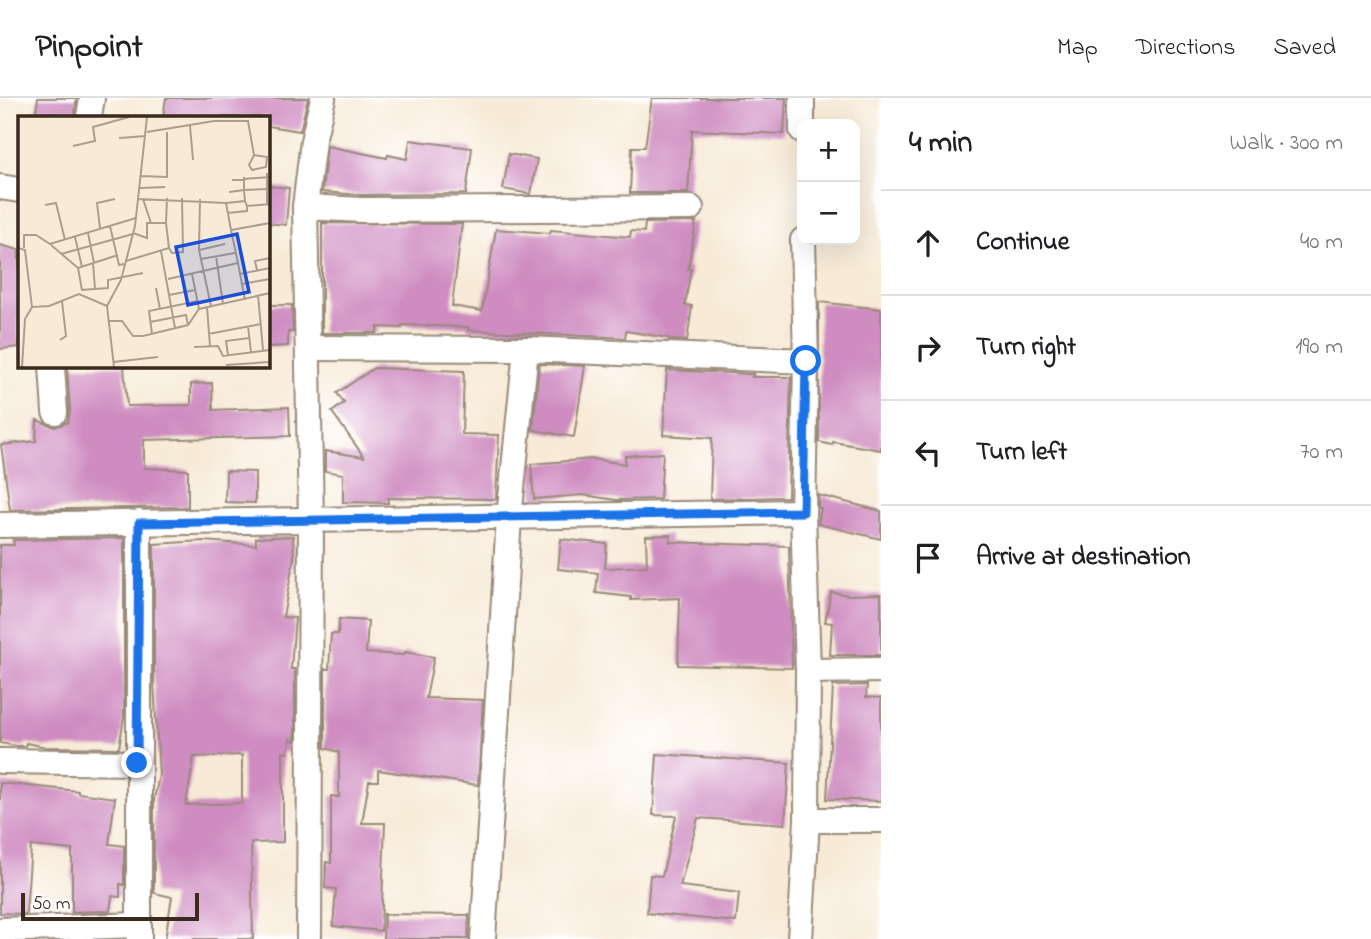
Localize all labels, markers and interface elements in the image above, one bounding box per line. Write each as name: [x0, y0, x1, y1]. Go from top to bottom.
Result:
text: Pinpoint: [35, 24, 143, 72]
text: Map: [1057, 31, 1098, 66]
text: Directions: [1136, 31, 1235, 66]
text: Saved: [1273, 31, 1336, 66]
inset map: [18, 116, 270, 368]
map controls: [797, 119, 860, 245]
button: +: [797, 119, 860, 182]
text: 4 min: [909, 122, 972, 166]
text: Walk · 300 m: [1229, 127, 1343, 160]
button: −: [797, 182, 860, 245]
icon: ahead: [909, 224, 947, 262]
text: Continue: [976, 224, 1069, 262]
text: 40 m: [1300, 226, 1343, 259]
icon: right: [909, 329, 947, 367]
text: Turn right: [976, 329, 1076, 367]
text: 190 m: [1295, 331, 1343, 364]
route start: [790, 345, 821, 376]
icon: left: [909, 434, 947, 472]
text: Turn left: [976, 434, 1067, 472]
text: 70 m: [1300, 436, 1343, 469]
icon: arrive: [909, 539, 947, 577]
text: Arrive at destination: [976, 539, 1191, 577]
route end: [121, 747, 152, 778]
scale bar: [21, 890, 200, 922]
text: 50 m: [32, 891, 71, 918]

